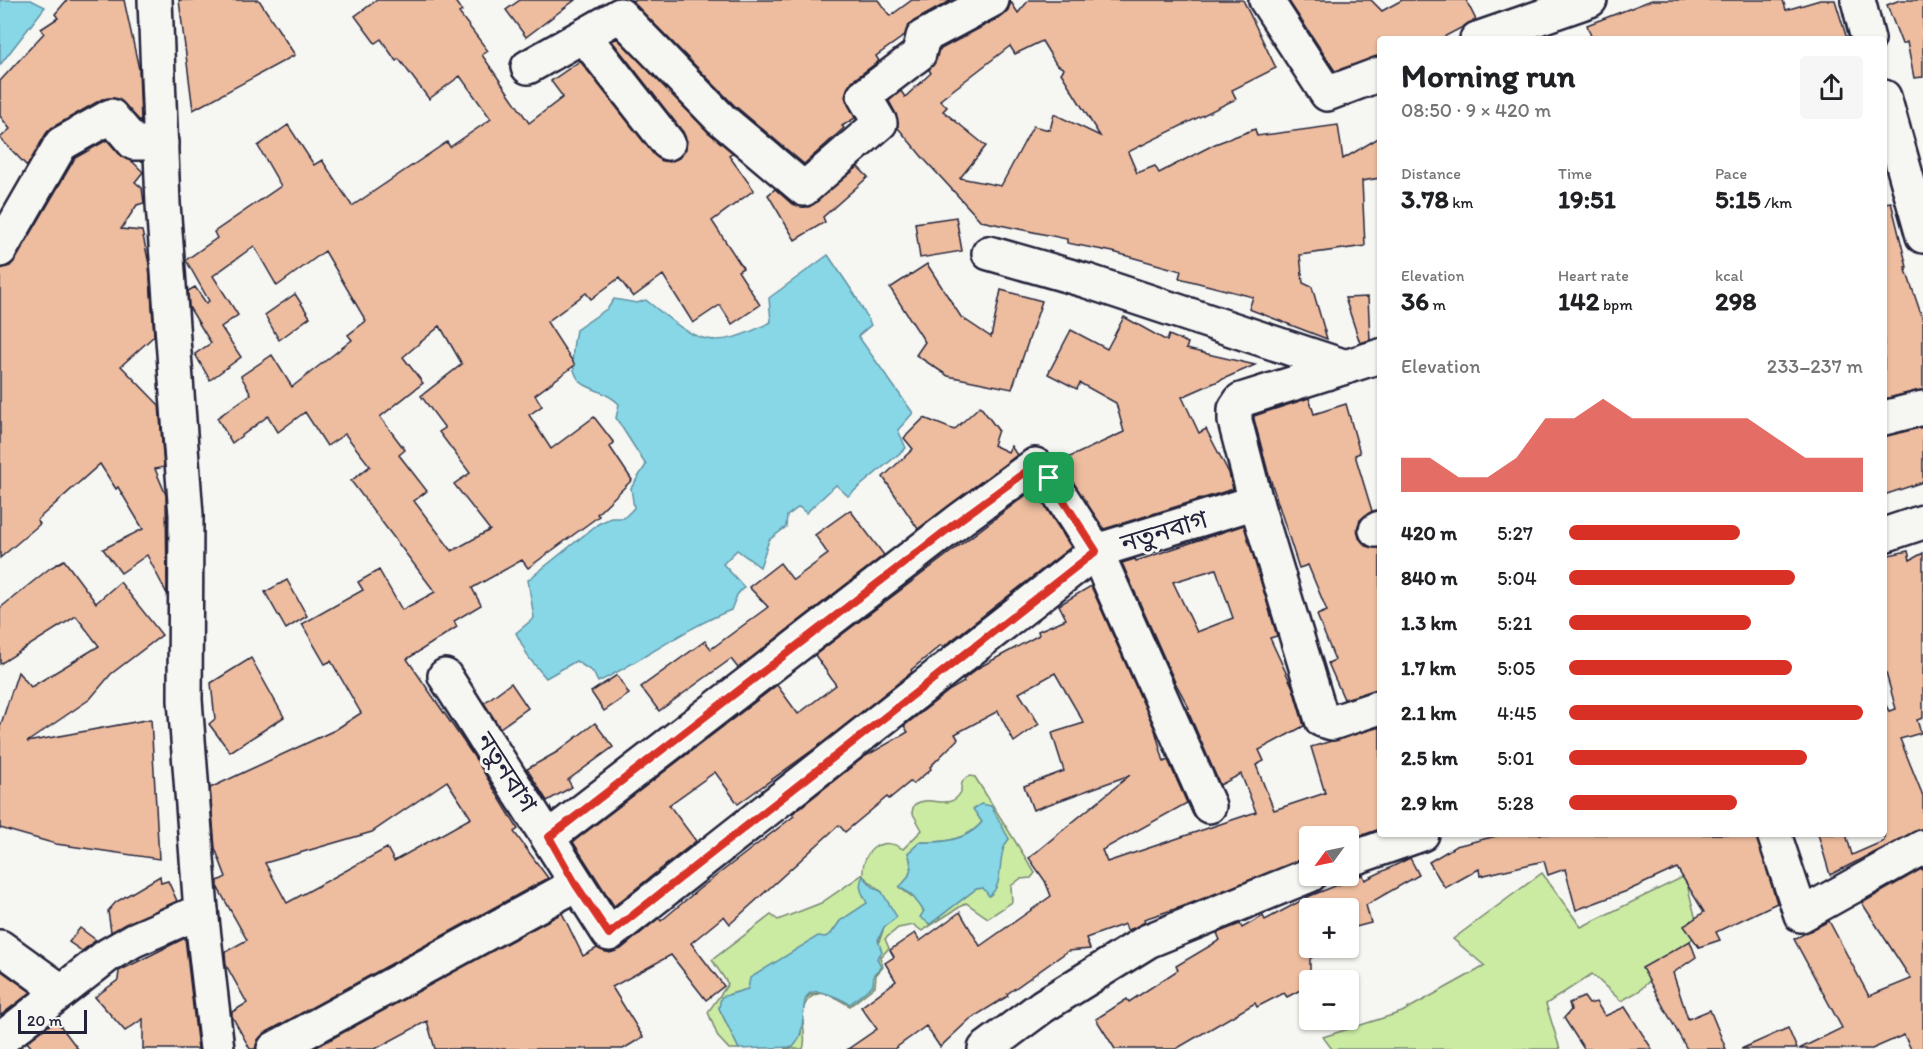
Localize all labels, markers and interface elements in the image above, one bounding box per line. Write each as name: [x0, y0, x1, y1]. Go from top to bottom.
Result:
text: Morning run: [1401, 56, 1576, 95]
button: share: [1800, 56, 1863, 119]
text: 08:50 · 9 × 420 m: [1401, 98, 1551, 122]
text: Distance: [1401, 164, 1461, 183]
text: Time: [1558, 164, 1592, 183]
text: Pace: [1715, 164, 1747, 183]
text: 3.78: [1401, 183, 1449, 215]
text: 19:51: [1558, 183, 1616, 215]
text: 5:15: [1715, 183, 1761, 215]
text: km: [1449, 193, 1473, 212]
text: /km: [1761, 193, 1792, 212]
text: Elevation: [1401, 266, 1465, 285]
text: Heart rate: [1558, 266, 1629, 285]
text: kcal: [1715, 266, 1743, 285]
text: 36: [1401, 285, 1429, 317]
text: 142: [1558, 285, 1599, 317]
text: 298: [1715, 285, 1757, 317]
text: m: [1429, 295, 1446, 314]
text: bpm: [1599, 295, 1633, 314]
text: Elevation: [1401, 354, 1480, 378]
text: 233–237 m: [1767, 354, 1863, 378]
pin: [1023, 452, 1074, 503]
icon: arrive: [1032, 461, 1065, 494]
street label: নতুনবাগ: [1116, 502, 1212, 560]
text: 420 m: [1401, 521, 1457, 545]
text: 5:27: [1497, 521, 1533, 545]
text: 840 m: [1401, 566, 1458, 590]
text: 5:04: [1497, 566, 1537, 590]
text: 1.3 km: [1401, 611, 1457, 635]
text: 5:21: [1497, 611, 1532, 635]
text: 1.7 km: [1401, 656, 1456, 680]
text: 5:05: [1497, 656, 1535, 680]
text: 2.1 km: [1401, 701, 1457, 725]
text: 4:45: [1497, 701, 1536, 725]
street label: নতুনবাগ: [469, 725, 545, 819]
text: 2.5 km: [1401, 746, 1458, 770]
text: 5:01: [1497, 746, 1534, 770]
text: 2.9 km: [1401, 791, 1458, 815]
text: 5:28: [1497, 791, 1534, 815]
north arrow: [1299, 826, 1359, 886]
map controls: [1299, 826, 1359, 1030]
button: +: [1299, 898, 1359, 958]
button: −: [1299, 970, 1359, 1030]
scale bar: [18, 1007, 87, 1034]
text: 20 m: [27, 1011, 62, 1030]

